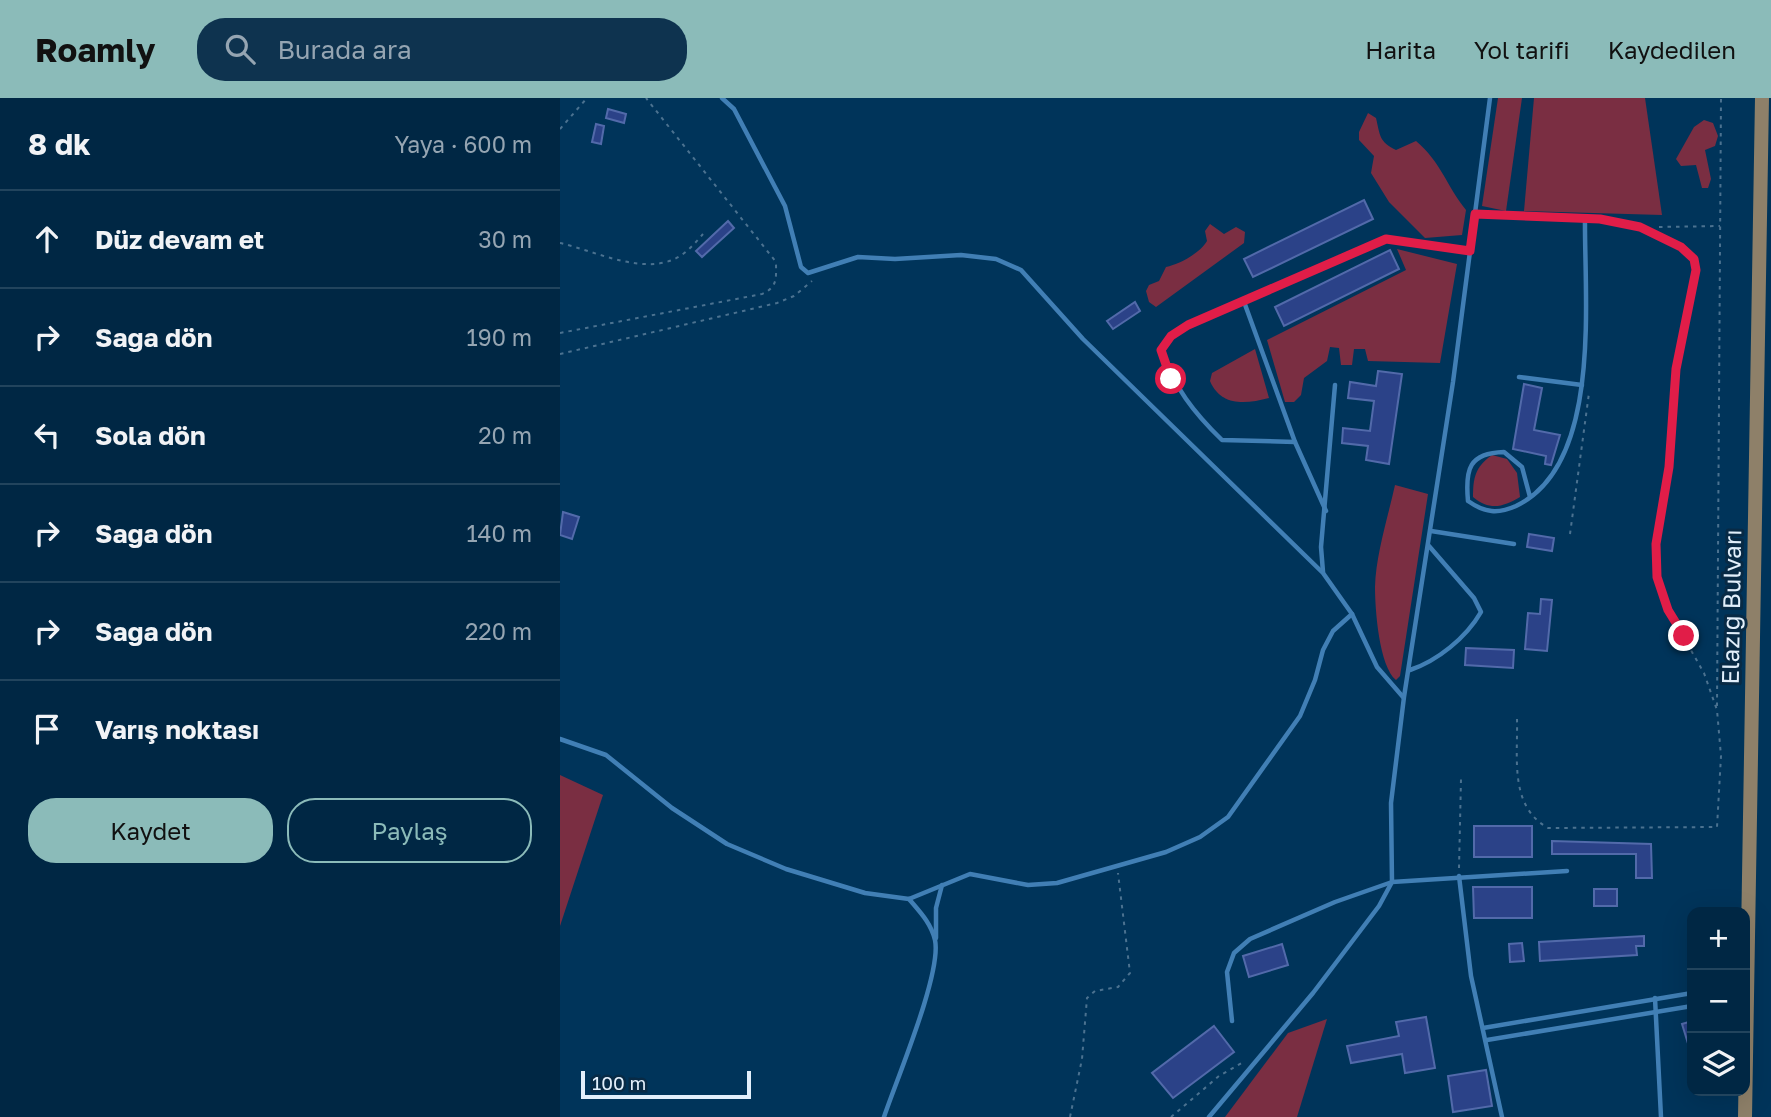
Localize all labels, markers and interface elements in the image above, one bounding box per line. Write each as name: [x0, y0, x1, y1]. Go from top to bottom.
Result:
search box: [197, 18, 687, 81]
text: Roamly: [35, 30, 155, 69]
icon: search: [221, 30, 259, 68]
text: Burada ara: [277, 34, 412, 65]
text: Harita: [1365, 35, 1436, 64]
text: Yol tarifi: [1474, 35, 1570, 64]
text: Kaydedilen: [1608, 35, 1736, 64]
text: 8 dk: [28, 126, 91, 162]
text: Yaya · 600 m: [394, 130, 532, 158]
icon: ahead: [28, 220, 66, 258]
text: Düz devam et: [95, 224, 264, 255]
text: 30 m: [478, 225, 532, 253]
icon: right: [28, 318, 66, 356]
text: Sağa dön: [95, 322, 212, 353]
text: 190 m: [467, 323, 532, 351]
route start: [1155, 363, 1186, 394]
icon: left: [28, 416, 66, 454]
text: Sola dön: [95, 420, 206, 451]
text: 20 m: [478, 421, 532, 449]
icon: right: [28, 514, 66, 552]
text: Sağa dön: [95, 518, 212, 549]
text: 140 m: [466, 519, 532, 547]
street label: Elazığ Bulvarı: [1715, 529, 1746, 685]
icon: right: [28, 612, 66, 650]
text: Sağa dön: [95, 616, 212, 647]
text: 220 m: [465, 617, 532, 645]
route end: [1668, 620, 1699, 651]
icon: arrive: [28, 710, 66, 748]
text: Varış noktası: [95, 714, 259, 745]
button: Kaydet: [28, 798, 273, 863]
button: Paylaş: [287, 798, 532, 863]
map controls: [1687, 907, 1750, 1096]
button: +: [1687, 907, 1750, 970]
button: −: [1687, 970, 1750, 1033]
button: layers: [1687, 1033, 1750, 1096]
scale bar: [581, 1068, 751, 1100]
text: 100 m: [592, 1071, 646, 1094]

